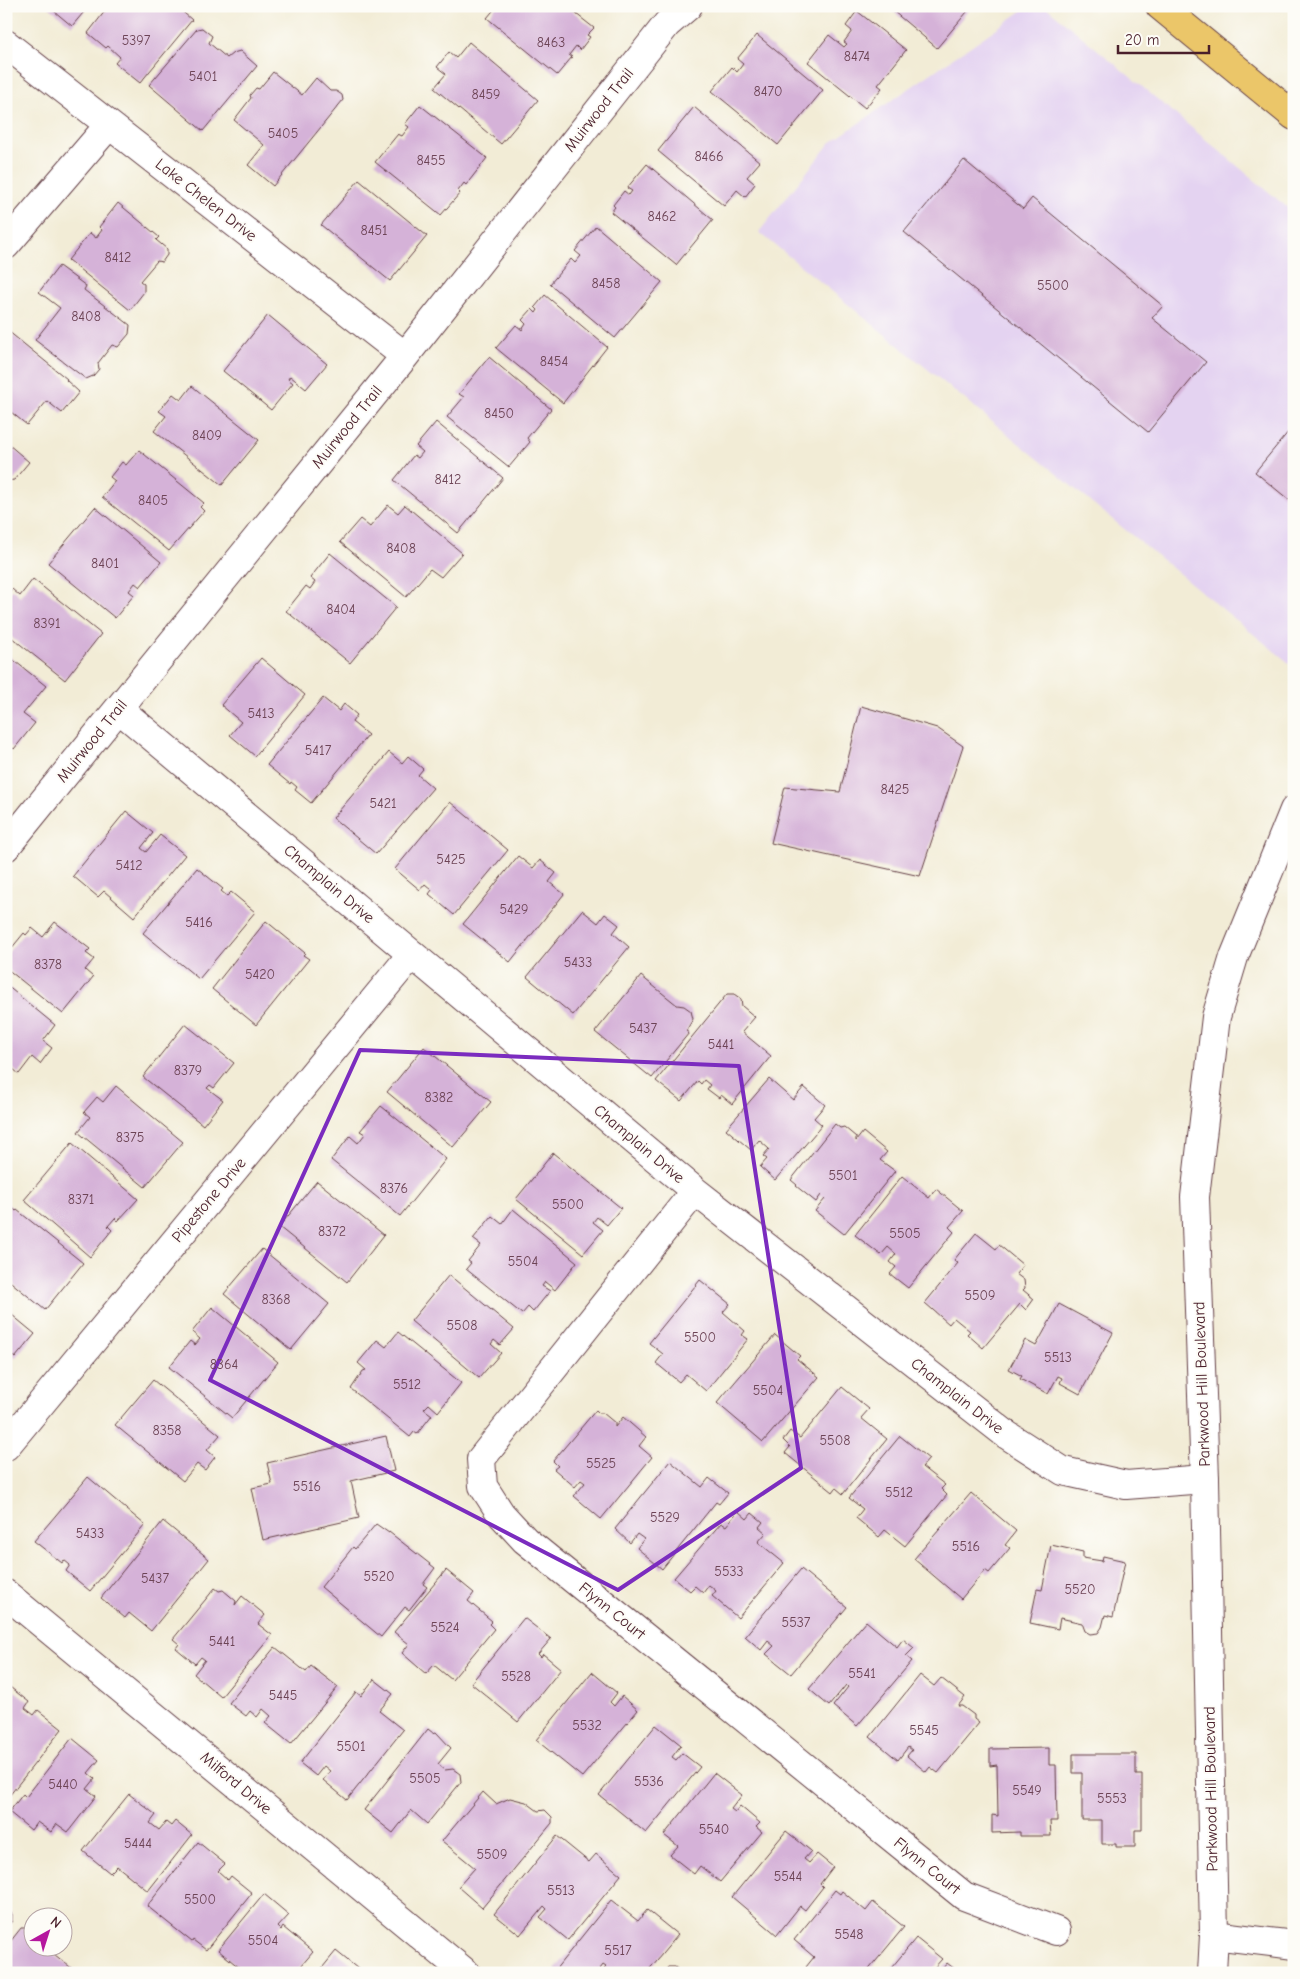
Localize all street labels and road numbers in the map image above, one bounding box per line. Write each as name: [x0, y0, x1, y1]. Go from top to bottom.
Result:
street label: Muirwood Trail: [561, 65, 637, 155]
street label: Lake Chelen Drive: [152, 155, 260, 245]
street label: Muirwood Trail: [308, 382, 386, 472]
street label: Muirwood Trail: [53, 696, 131, 786]
street label: Champlain Drive: [280, 841, 378, 927]
street label: Champlain Drive: [590, 1101, 688, 1187]
street label: Pipestone Drive: [168, 1154, 250, 1246]
street label: Parkwood Hill Boulevard: [1190, 1301, 1214, 1467]
street label: Champlain Drive: [907, 1354, 1007, 1438]
street label: Flynn Court: [575, 1579, 649, 1644]
street label: Parkwood Hill Boulevard: [1201, 1706, 1221, 1872]
street label: Milford Drive: [197, 1748, 275, 1818]
street label: Flynn Court: [890, 1834, 964, 1899]

